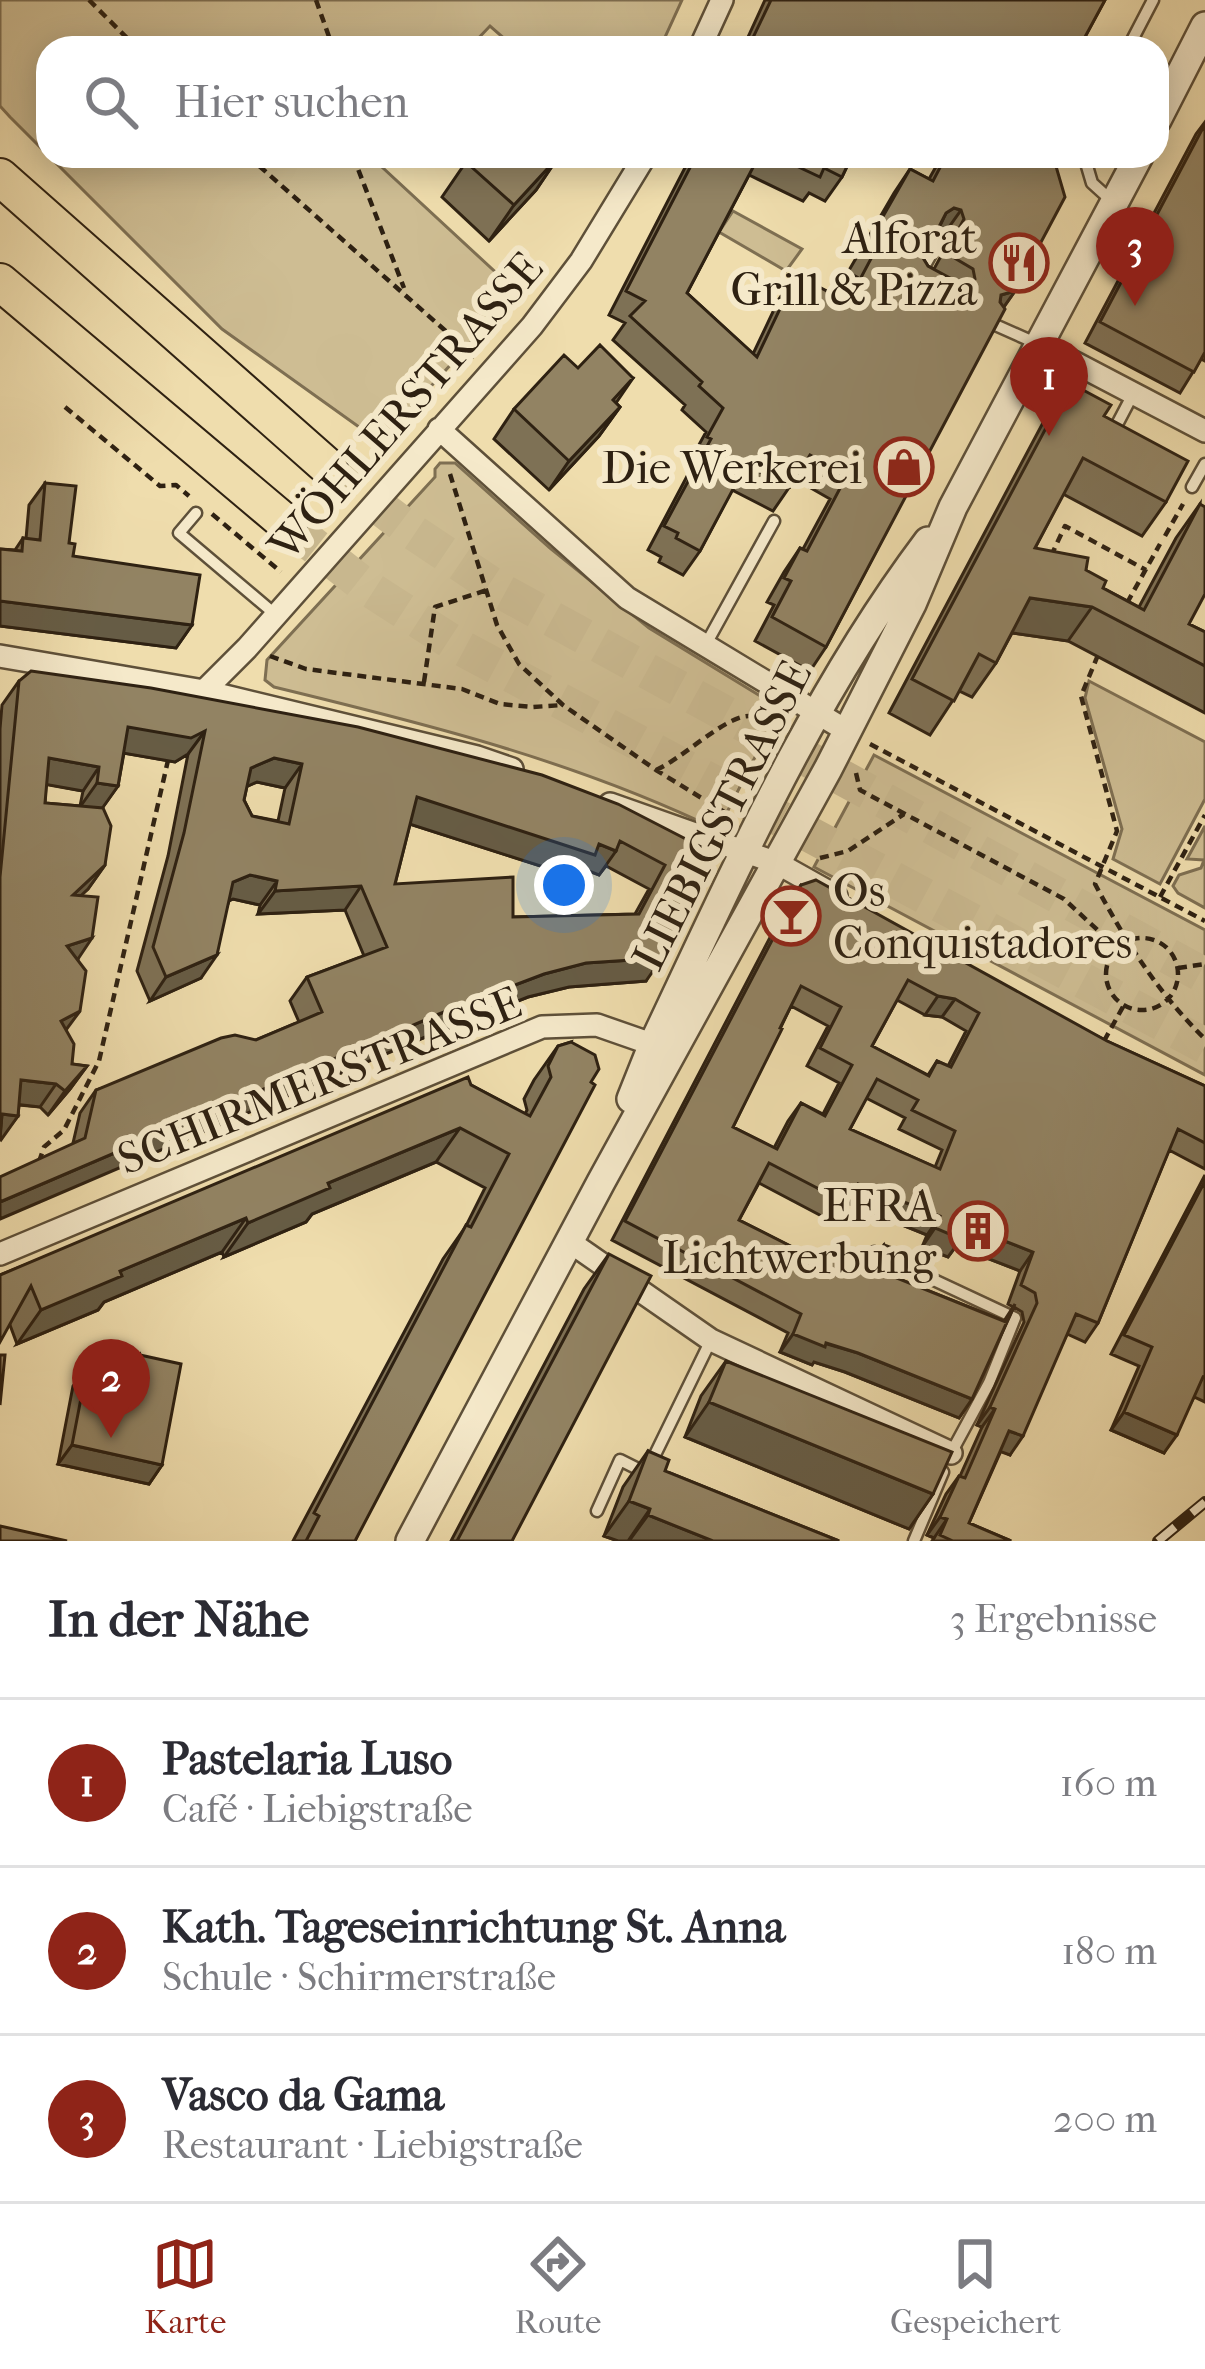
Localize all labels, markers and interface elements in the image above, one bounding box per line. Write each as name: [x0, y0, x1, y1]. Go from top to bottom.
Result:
search box: [36, 36, 1169, 168]
icon: search: [78, 69, 144, 135]
text: Hier suchen: [174, 76, 409, 129]
pin: 3: [1096, 207, 1174, 306]
place label: Alforat Grill & Pizza: [730, 212, 978, 317]
restaurant icon: Alforat Grill & Pizza: [988, 232, 1050, 294]
street label: WÖHLERSTRASSE: [257, 242, 554, 572]
pin: 1: [1010, 337, 1088, 436]
shop icon: Die Werkerei: [873, 436, 935, 498]
place label: Die Werkerei: [601, 442, 862, 495]
street label: LIEBIGSTRASSE: [622, 652, 823, 979]
your location: [534, 855, 594, 915]
place label: Os Conquistadores: [833, 865, 1132, 970]
bar icon: Os Conquistadores: [760, 885, 822, 947]
street label: SCHIRMERSTRASSE: [110, 976, 529, 1186]
place label: EFRA Lichtwerbung: [662, 1180, 937, 1285]
building icon: EFRA Lichtwerbung: [947, 1200, 1009, 1262]
pin: 2: [72, 1339, 150, 1438]
text: In der Nähe: [48, 1589, 309, 1649]
text: 3 Ergebnisse: [950, 1596, 1157, 1642]
text: Pastelaria Luso: [162, 1733, 452, 1786]
text: 1: [80, 1760, 94, 1806]
text: 160 m: [1060, 1760, 1157, 1806]
text: Café · Liebigstraße: [162, 1786, 472, 1832]
text: Kath. Tageseinrichtung St. Anna: [162, 1901, 785, 1954]
text: 2: [77, 1928, 97, 1974]
text: 180 m: [1061, 1928, 1157, 1974]
text: Schule · Schirmerstraße: [162, 1954, 556, 2000]
text: Vasco da Gama: [162, 2069, 444, 2122]
text: 3: [79, 2096, 95, 2142]
text: 200 m: [1053, 2096, 1157, 2142]
text: Restaurant · Liebigstraße: [162, 2122, 583, 2168]
tab: Karte: [144, 2231, 226, 2342]
tab: Route: [515, 2231, 601, 2342]
tab: Gespeichert: [890, 2231, 1061, 2342]

